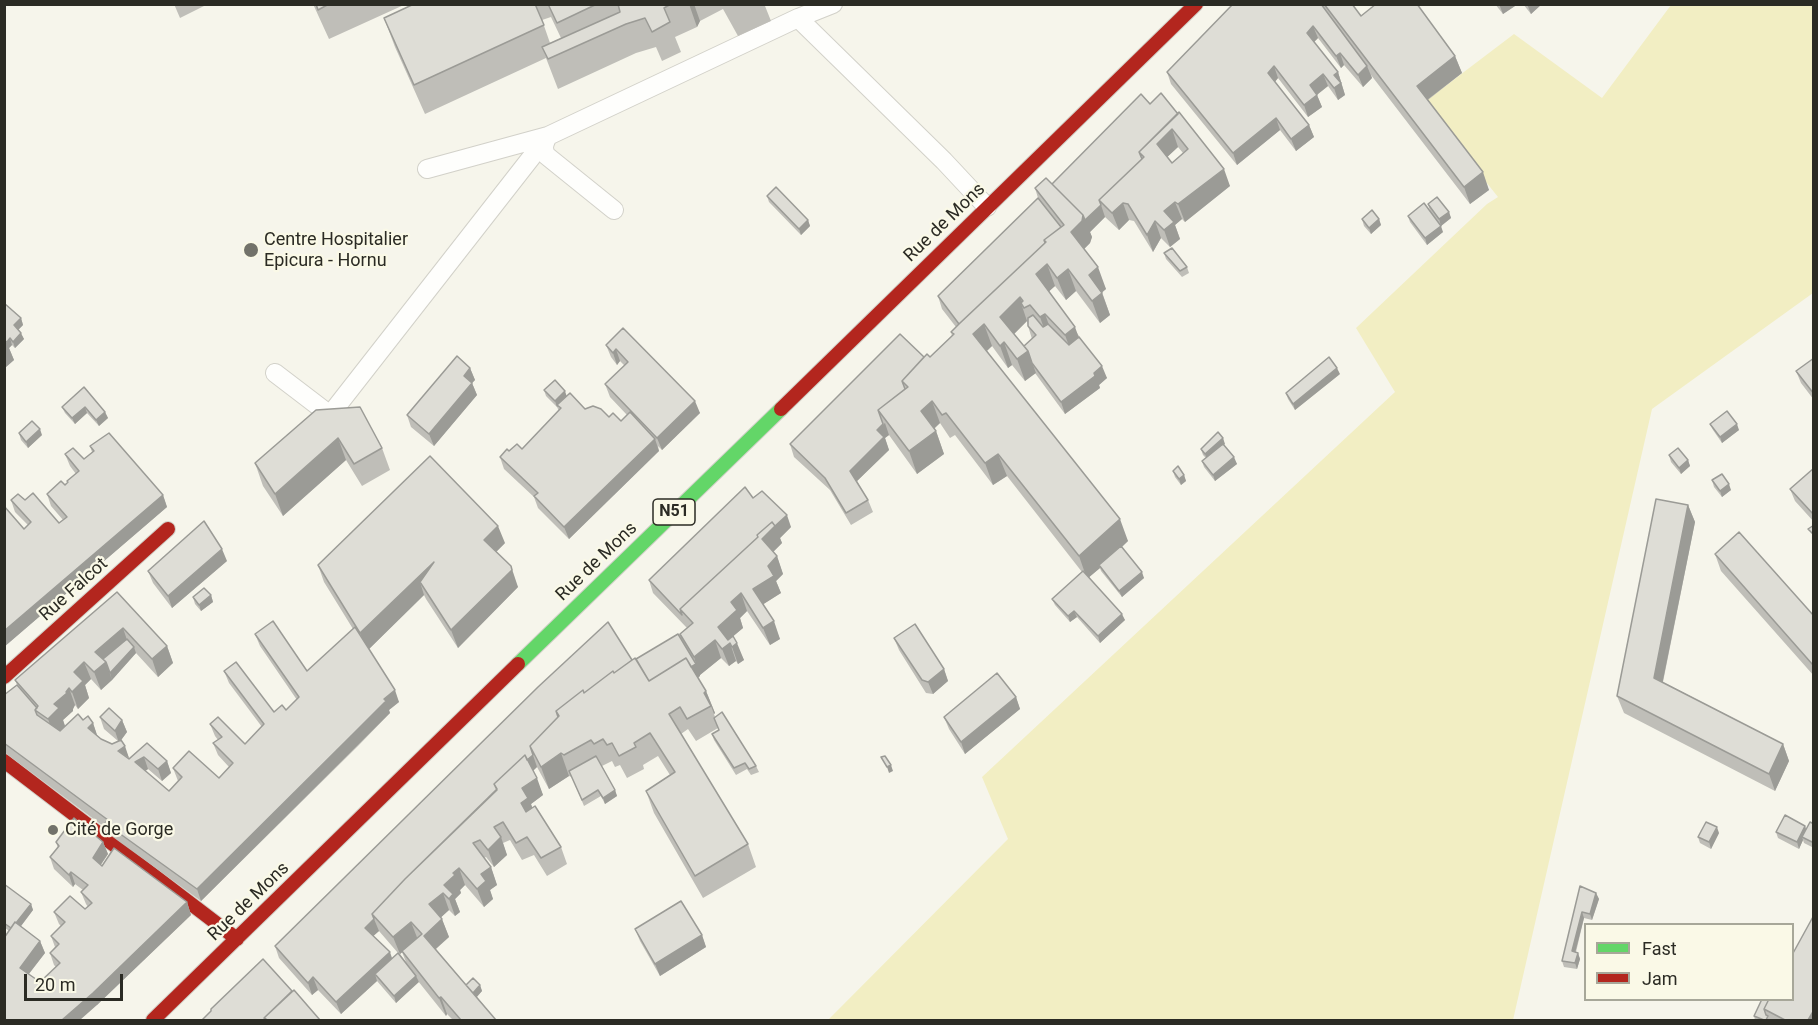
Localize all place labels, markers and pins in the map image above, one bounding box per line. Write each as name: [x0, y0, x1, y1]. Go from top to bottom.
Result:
place label: Centre Hospitalier Epicura - Hornu: [264, 229, 408, 272]
marker: Centre Hospitalier Epicura - Hornu: [242, 241, 260, 259]
place label: Cité de Gorge: [65, 819, 173, 841]
marker: Cité de Gorge: [46, 823, 60, 837]

